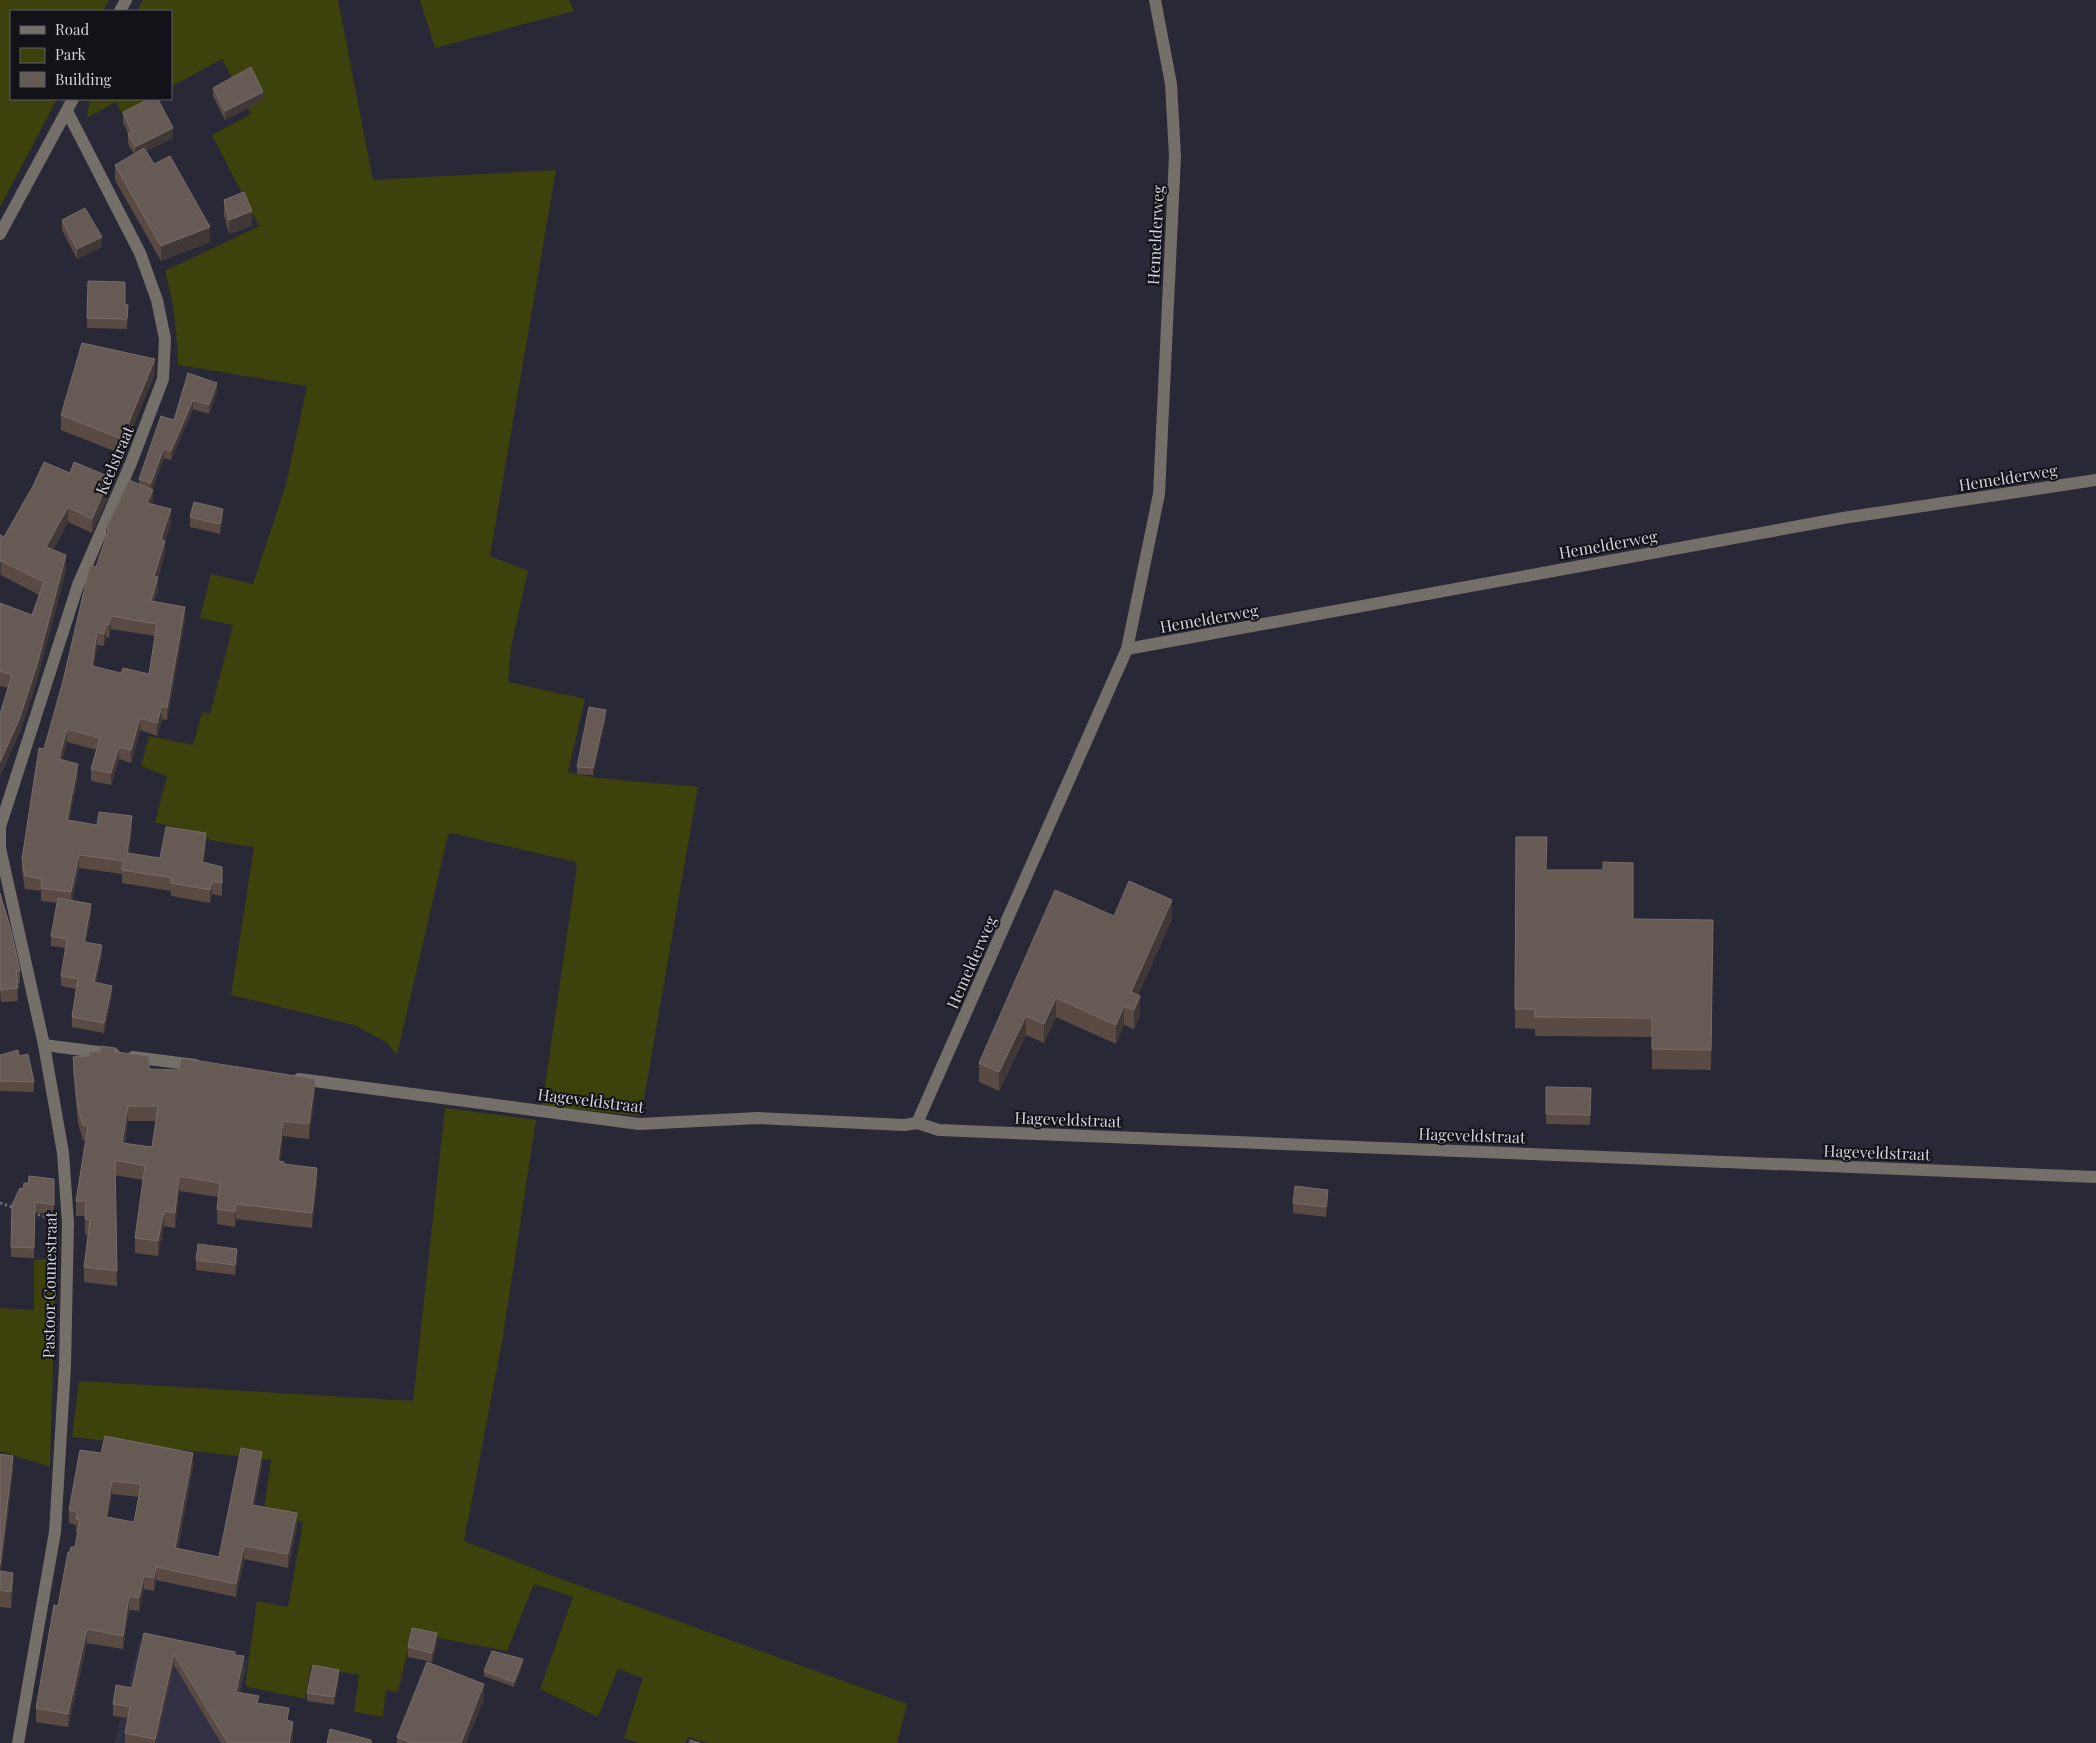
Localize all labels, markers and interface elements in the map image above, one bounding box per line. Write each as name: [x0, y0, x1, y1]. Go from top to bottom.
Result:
legend: [10, 10, 172, 100]
text: Road: [55, 19, 89, 39]
text: Park: [55, 44, 87, 64]
text: Building: [55, 69, 112, 89]
street label: Hemelderweg: [1142, 184, 1168, 285]
street label: Keelstraat: [90, 422, 138, 498]
street label: Hemelderweg: [1957, 459, 2060, 495]
street label: Hemelderweg: [1557, 525, 1660, 563]
street label: Hemelderweg: [1158, 599, 1261, 637]
street label: Hemelderweg: [941, 912, 1001, 1012]
street label: Hageveldstraat: [536, 1083, 646, 1117]
street label: Hageveldstraat: [1014, 1107, 1122, 1131]
street label: Hageveldstraat: [1418, 1123, 1526, 1147]
street label: Hageveldstraat: [1823, 1140, 1931, 1164]
street label: Pastoor Counestraat: [37, 1211, 61, 1358]

